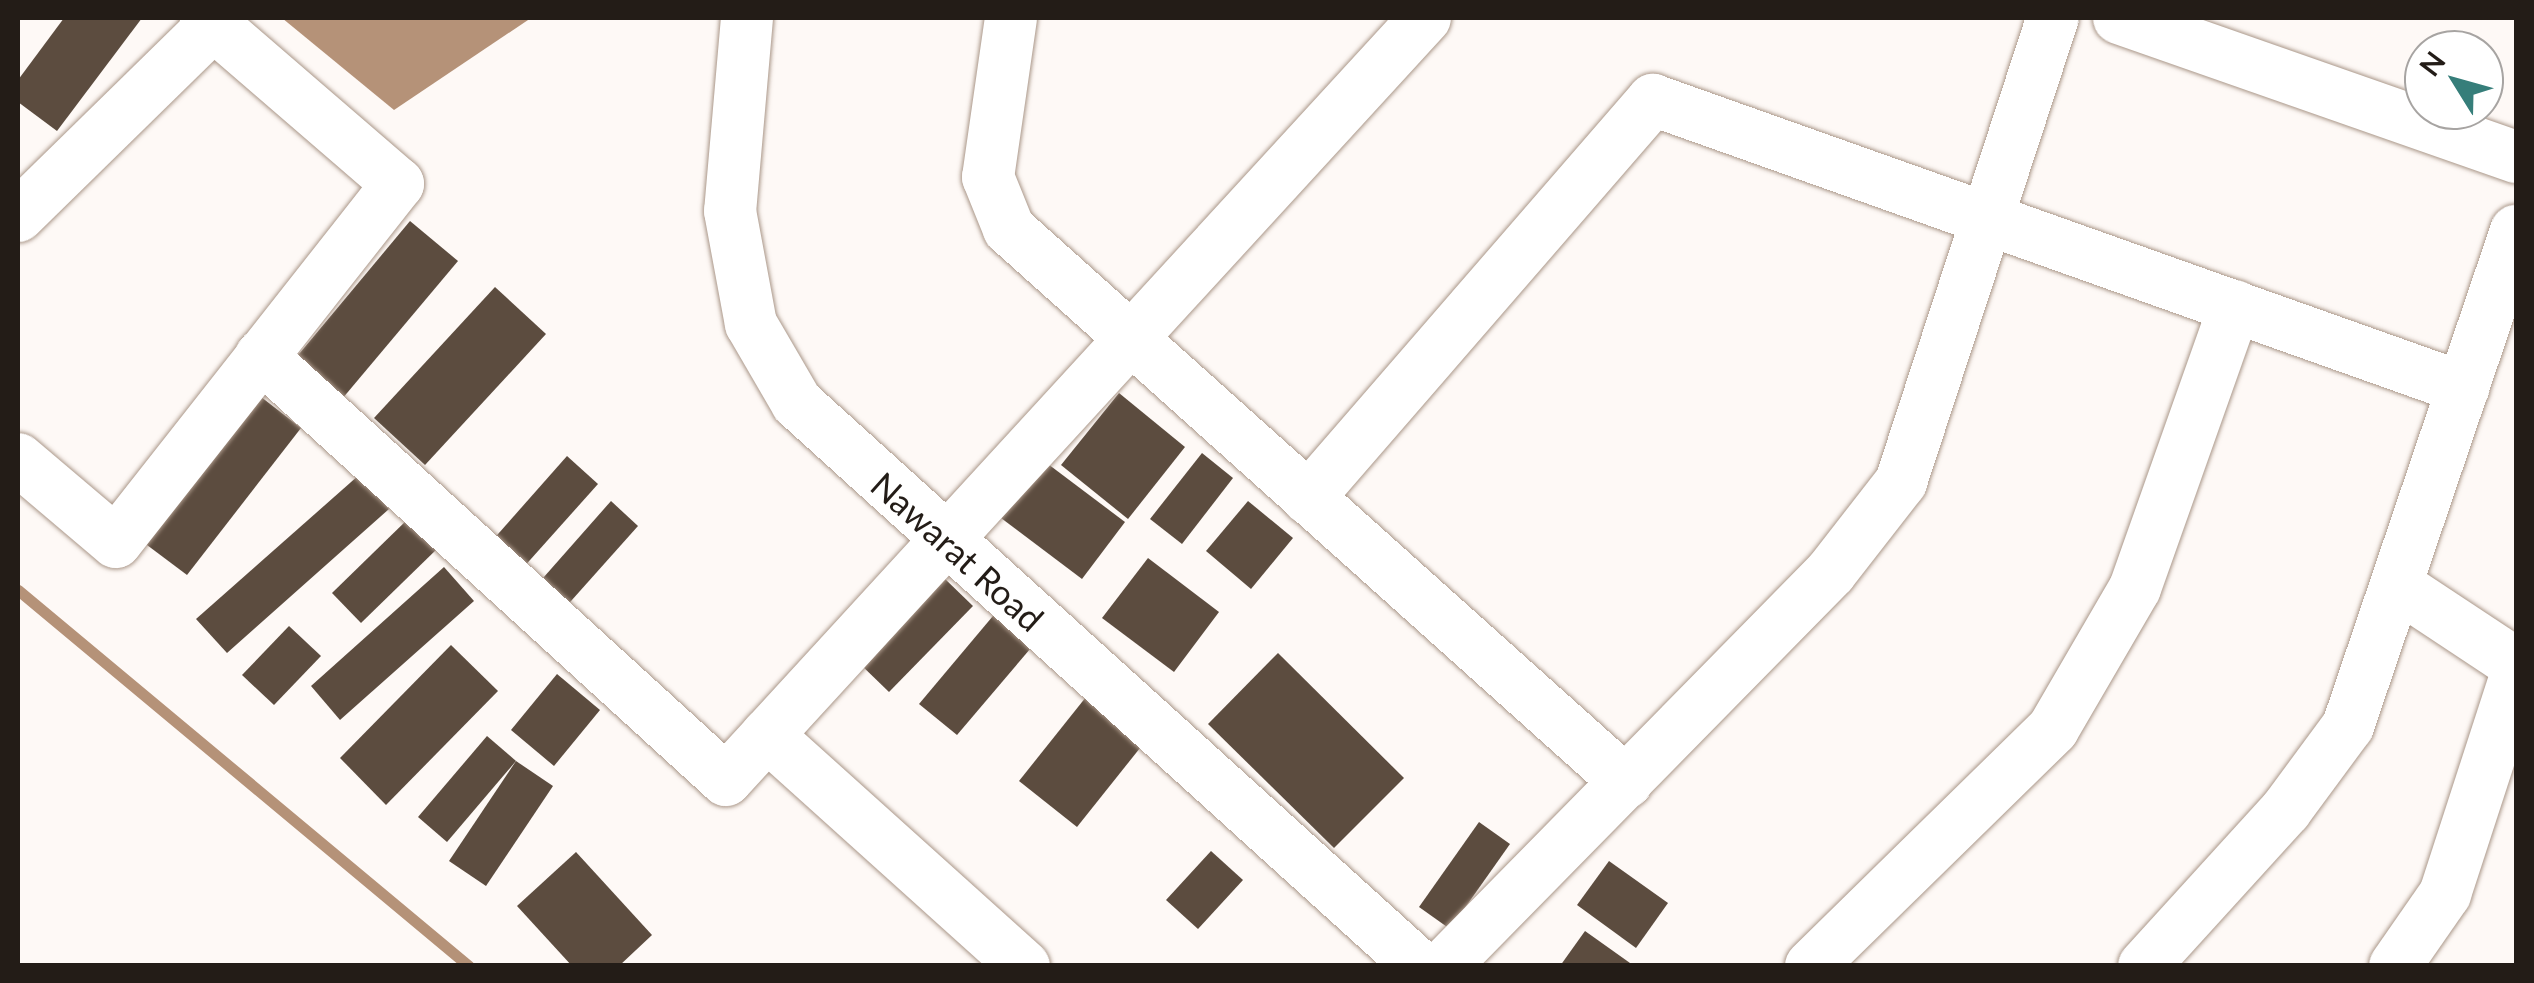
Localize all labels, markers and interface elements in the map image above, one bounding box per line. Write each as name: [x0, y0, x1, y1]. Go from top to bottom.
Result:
north arrow: [2404, 30, 2504, 130]
text: N: [2412, 44, 2452, 82]
street label: Nawarat Road: [863, 463, 1053, 639]

